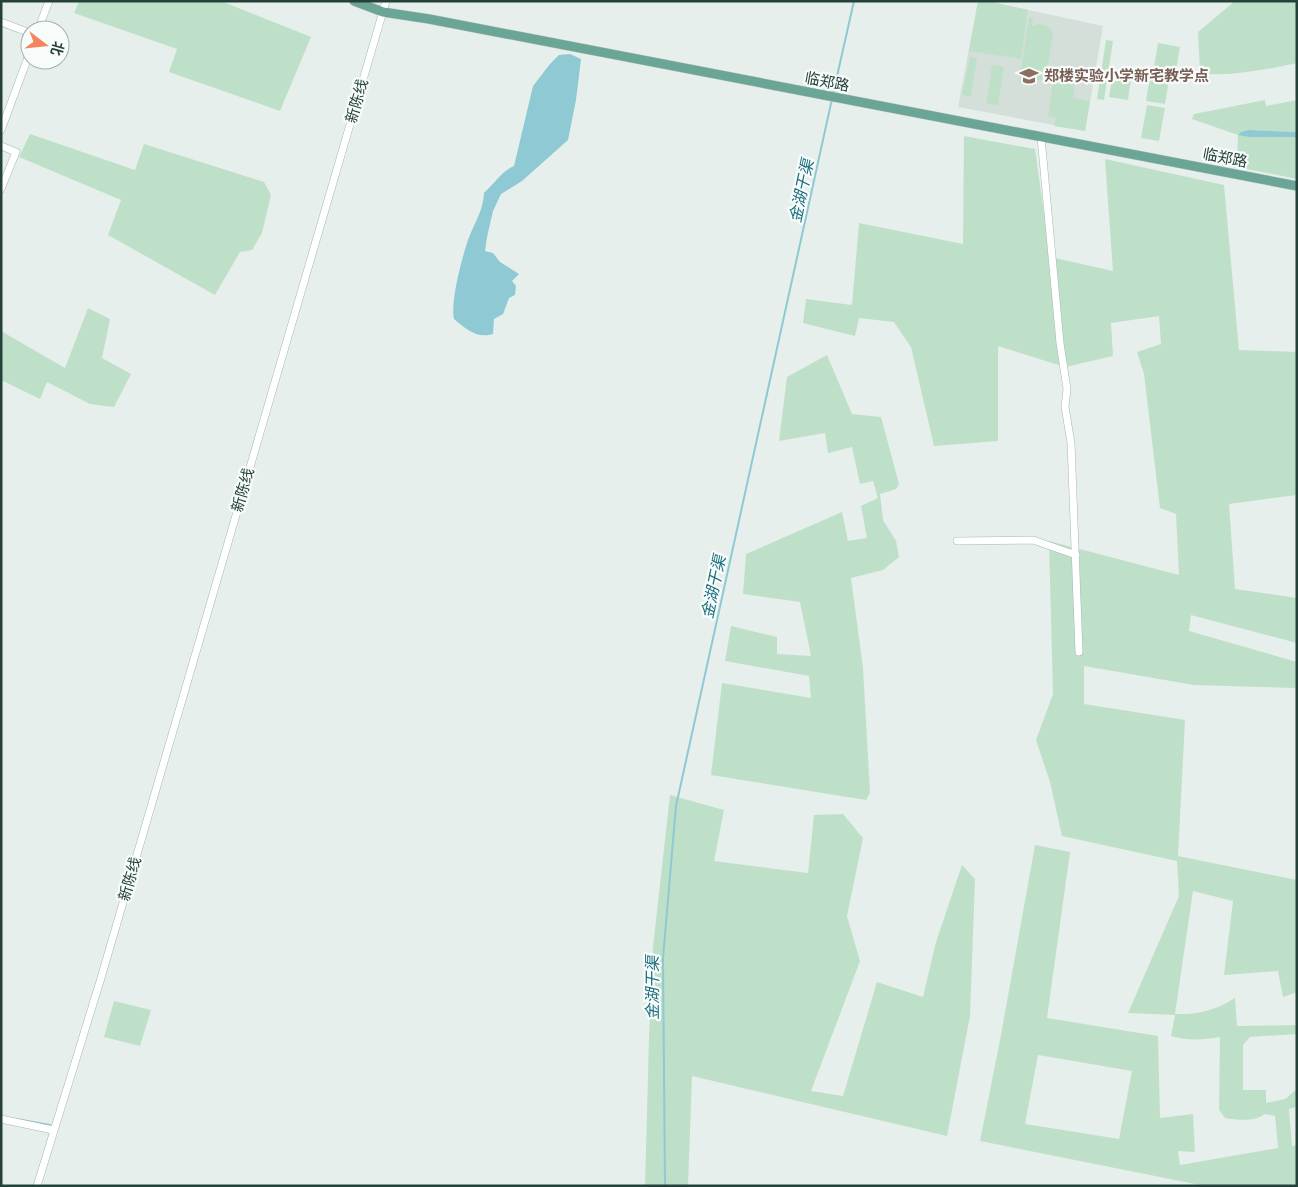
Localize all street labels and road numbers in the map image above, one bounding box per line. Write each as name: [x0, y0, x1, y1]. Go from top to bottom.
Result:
street label: 临郑路: [803, 69, 851, 94]
street label: 新陈线: [342, 77, 371, 125]
street label: 临郑路: [1201, 145, 1249, 170]
street label: 新陈线: [228, 466, 257, 514]
street label: 新陈线: [115, 855, 144, 903]

